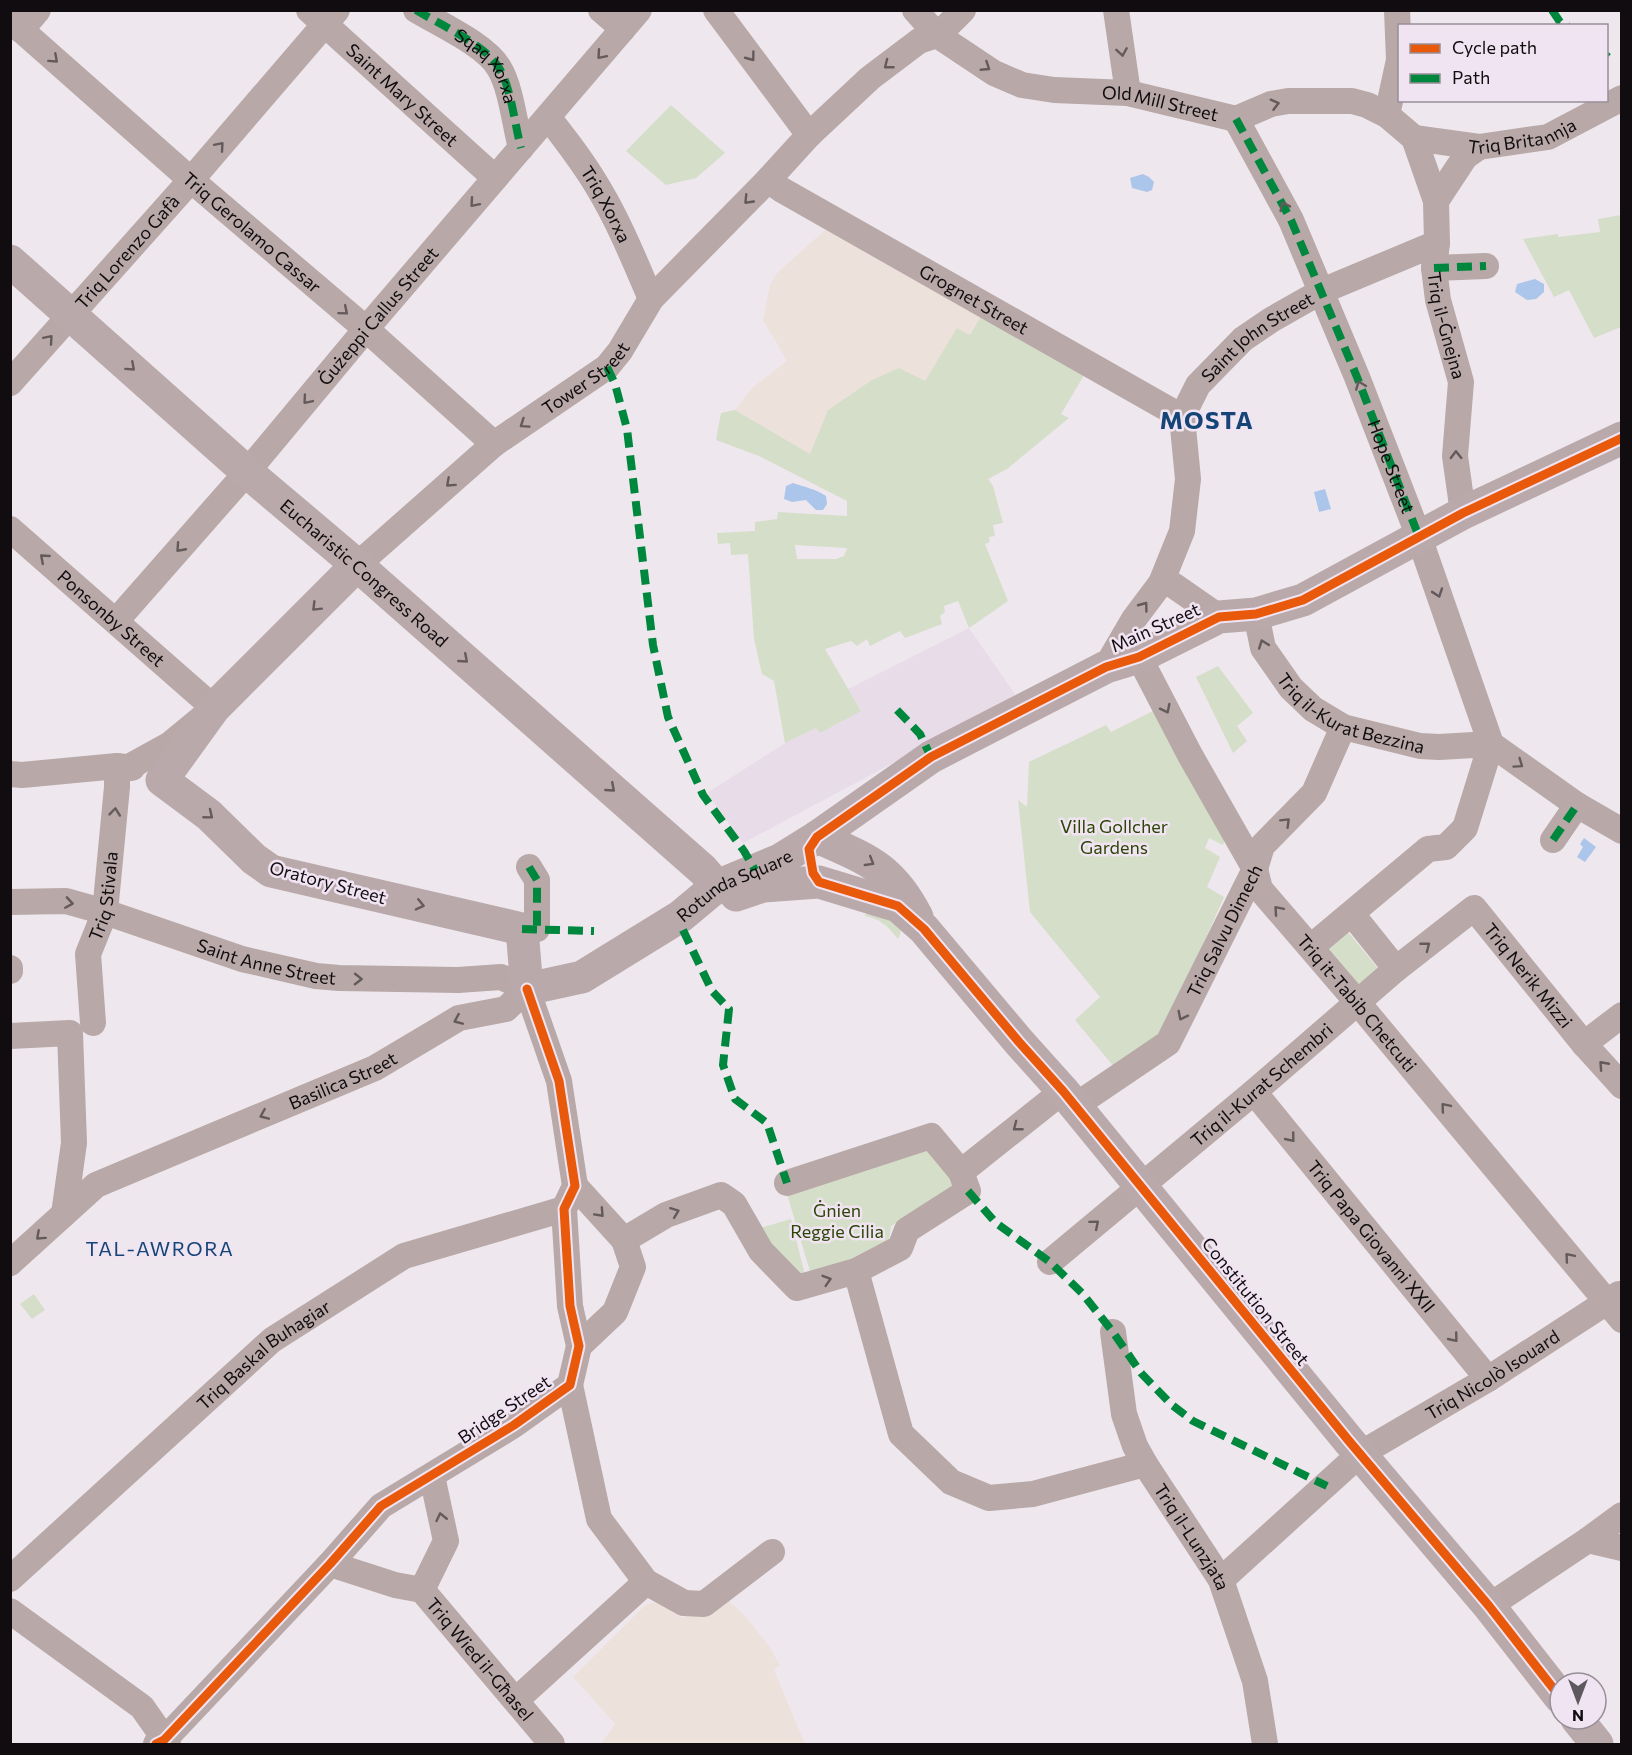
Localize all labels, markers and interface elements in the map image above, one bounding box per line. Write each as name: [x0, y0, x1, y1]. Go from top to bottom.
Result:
street label: Sqaq Xorxa: [451, 23, 522, 106]
legend: [1398, 24, 1608, 102]
text: Cycle path: [1452, 36, 1537, 58]
street label: Saint Mary Street: [342, 38, 463, 151]
one-way arrow: [1116, 47, 1128, 56]
one-way arrow: [597, 48, 608, 59]
one-way arrow: [744, 51, 755, 62]
one-way arrow: [47, 52, 58, 63]
one-way arrow: [883, 57, 894, 68]
one-way arrow: [979, 60, 990, 71]
text: Path: [1452, 66, 1490, 88]
street label: Old Mill Street: [1102, 81, 1221, 125]
one-way arrow: [1269, 99, 1280, 111]
street label: Triq Britannja: [1467, 113, 1580, 158]
one-way arrow: [213, 142, 224, 153]
street label: Triq Xorxa: [576, 161, 636, 246]
street label: Triq Gerolamo Cassar: [178, 167, 326, 297]
street label: Triq Lorenzo Gafà: [70, 190, 184, 313]
one-way arrow: [744, 194, 755, 204]
one-way arrow: [470, 196, 481, 207]
one-way arrow: [1279, 201, 1291, 212]
street label: Ġużeppi Callus Street: [313, 242, 443, 390]
street label: Grognet Street: [915, 259, 1033, 339]
street label: Triq il-Ġnejna: [1424, 270, 1471, 381]
street label: Saint John Street: [1196, 287, 1317, 387]
one-way arrow: [337, 304, 348, 315]
one-way arrow: [42, 335, 53, 346]
street label: Tower Street: [538, 338, 634, 419]
one-way arrow: [124, 360, 135, 371]
one-way arrow: [1355, 380, 1368, 391]
one-way arrow: [303, 393, 314, 404]
district label: MOSTA: [1160, 405, 1254, 434]
street label: Hope Street: [1363, 416, 1420, 516]
one-way arrow: [520, 417, 531, 428]
one-way arrow: [1450, 451, 1462, 460]
one-way arrow: [446, 476, 457, 487]
street label: Eucharistic Congress Road: [276, 494, 453, 651]
one-way arrow: [176, 541, 187, 552]
one-way arrow: [40, 554, 51, 565]
street label: Ponsonby Street: [53, 565, 170, 671]
one-way arrow: [1431, 587, 1444, 598]
street label: Main Street: [1107, 597, 1203, 657]
one-way arrow: [312, 599, 323, 610]
one-way arrow: [1136, 602, 1147, 613]
one-way arrow: [1258, 639, 1271, 650]
one-way arrow: [457, 652, 468, 663]
street label: Triq il-Kurat Bezzina: [1273, 668, 1427, 758]
one-way arrow: [1159, 702, 1170, 713]
one-way arrow: [1513, 757, 1524, 768]
one-way arrow: [604, 781, 615, 792]
one-way arrow: [108, 807, 121, 816]
one-way arrow: [202, 808, 213, 819]
park label: Villa Gollcher Gardens: [1060, 815, 1168, 858]
one-way arrow: [1278, 818, 1289, 829]
street label: Rotunda Square: [672, 844, 796, 926]
street label: Triq Stivala: [84, 850, 122, 944]
one-way arrow: [864, 855, 874, 866]
street label: Oratory Street: [267, 856, 389, 908]
street label: Triq Salvu Dimech: [1182, 861, 1267, 1001]
one-way arrow: [63, 896, 73, 909]
one-way arrow: [415, 898, 425, 911]
one-way arrow: [1275, 906, 1286, 917]
street label: Triq Nerik Mizzi: [1479, 918, 1577, 1032]
street label: Triq it-Tabib Chetcuti: [1293, 930, 1422, 1076]
street label: Saint Anne Street: [194, 933, 337, 989]
one-way arrow: [1420, 942, 1431, 953]
one-way arrow: [353, 972, 362, 985]
one-way arrow: [1178, 1009, 1189, 1020]
one-way arrow: [453, 1013, 464, 1025]
street label: Triq il-Kurat Schembri: [1186, 1018, 1337, 1151]
street label: Basilica Street: [285, 1047, 401, 1114]
one-way arrow: [1599, 1061, 1610, 1072]
one-way arrow: [1441, 1103, 1452, 1114]
one-way arrow: [259, 1108, 270, 1120]
one-way arrow: [1013, 1119, 1024, 1130]
one-way arrow: [1284, 1131, 1295, 1142]
street label: Triq Papa Giovanni XXII: [1303, 1156, 1440, 1317]
park label: Ġnien Reggie Cilia: [790, 1199, 884, 1242]
one-way arrow: [593, 1206, 604, 1217]
one-way arrow: [670, 1206, 680, 1219]
one-way arrow: [1088, 1220, 1099, 1231]
one-way arrow: [36, 1229, 47, 1240]
street label: Constitution Street: [1198, 1233, 1314, 1369]
district label: TAL-AWRORA: [86, 1236, 234, 1260]
one-way arrow: [1565, 1253, 1576, 1264]
one-way arrow: [821, 1275, 832, 1287]
street label: Triq Baskal Buhagiar: [192, 1295, 334, 1414]
street label: Triq Nicolò Isouard: [1421, 1325, 1563, 1424]
one-way arrow: [1446, 1331, 1457, 1342]
street label: Bridge Street: [453, 1370, 555, 1448]
street label: Triq il-Lunzjata: [1150, 1479, 1235, 1593]
one-way arrow: [435, 1513, 448, 1523]
street label: Triq Wied il-Għasel: [422, 1593, 538, 1725]
north arrow: [1548, 1671, 1608, 1731]
text: N: [1572, 1707, 1584, 1726]

